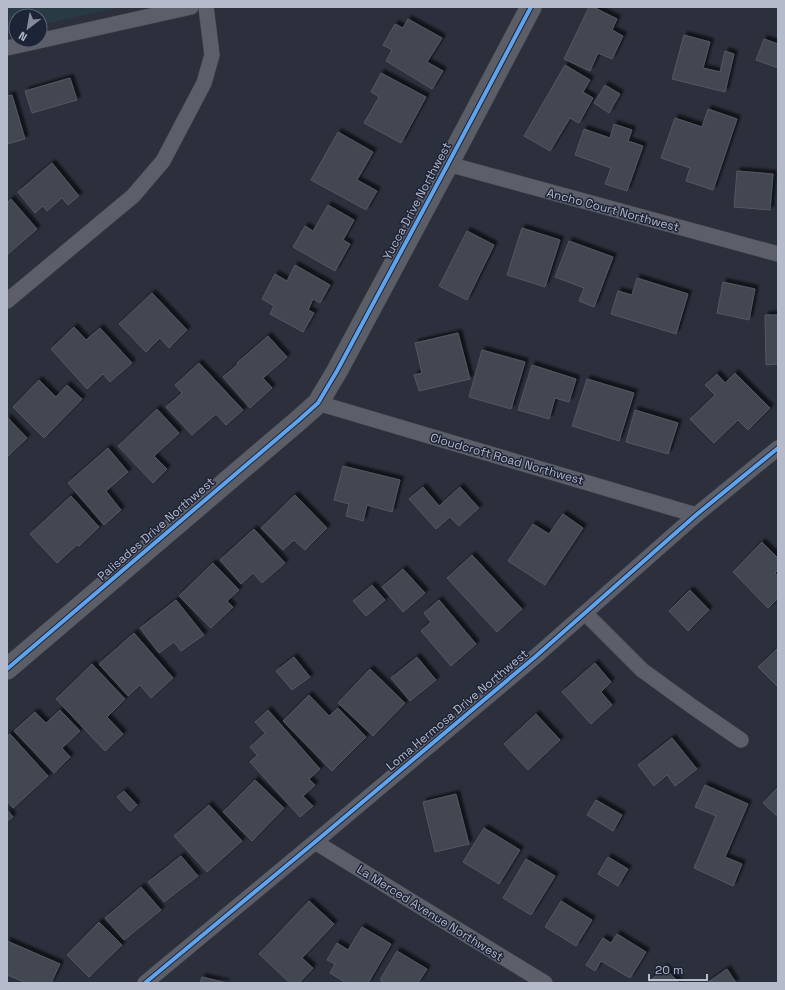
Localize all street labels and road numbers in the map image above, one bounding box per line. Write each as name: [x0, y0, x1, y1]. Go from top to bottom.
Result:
street label: Yucca Drive Northwest: [379, 139, 455, 263]
street label: Ancho Court Northwest: [545, 185, 681, 235]
street label: Cloudcroft Road Northwest: [428, 429, 586, 489]
street label: Palisades Drive Northwest: [94, 474, 218, 584]
street label: Loma Hermosa Drive Northwest: [383, 646, 531, 774]
street label: La Merced Avenue Northwest: [354, 861, 506, 965]

